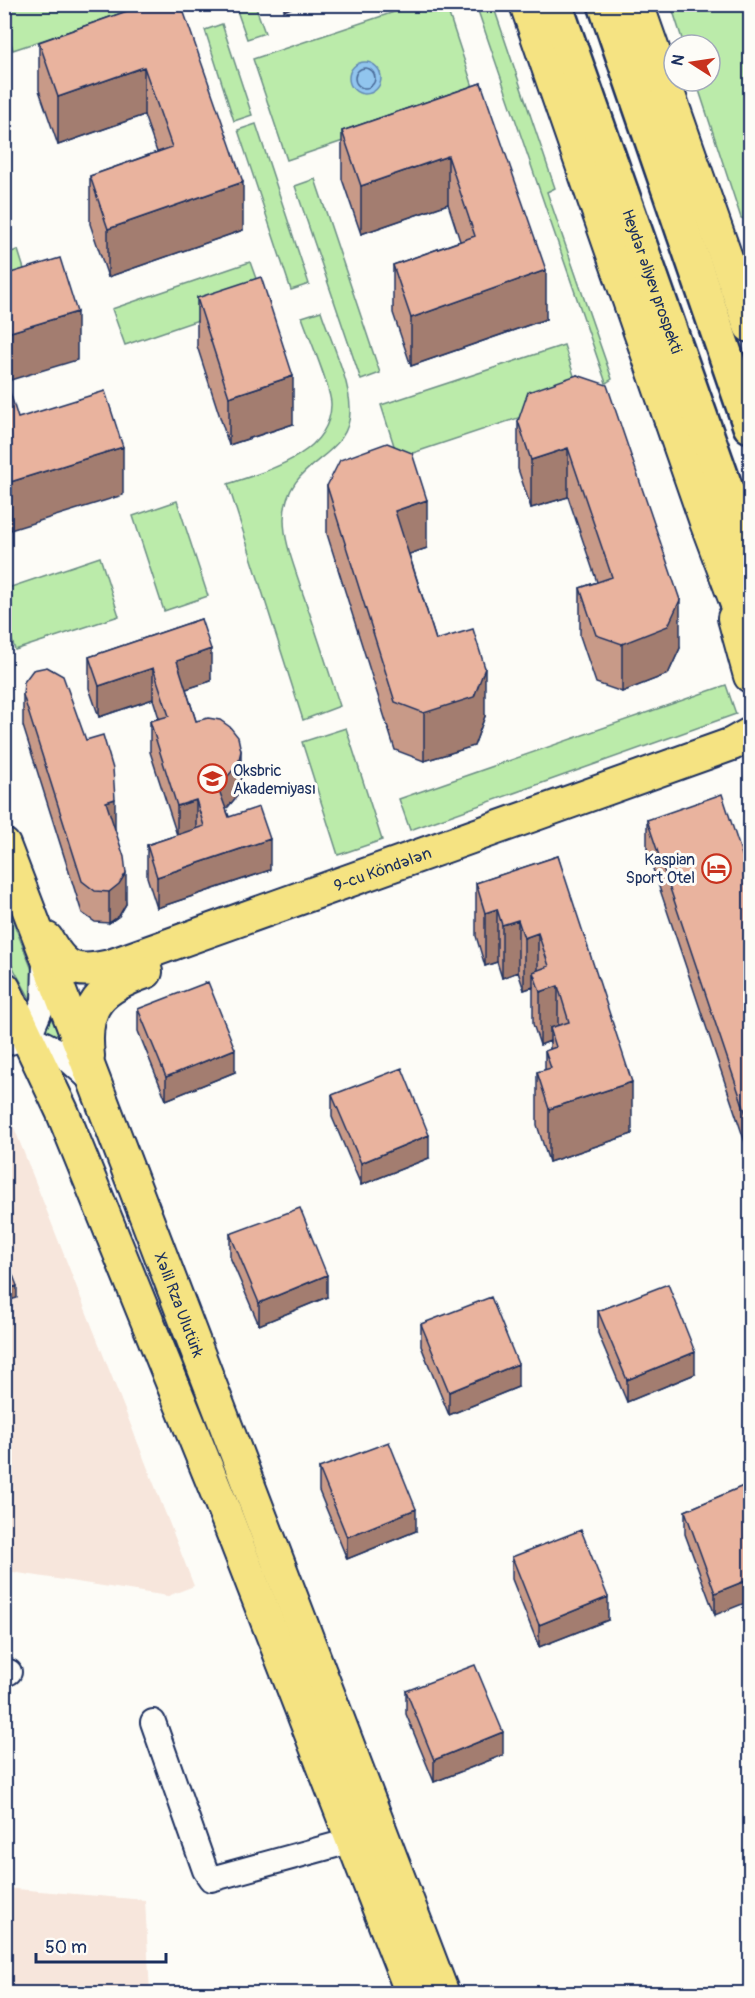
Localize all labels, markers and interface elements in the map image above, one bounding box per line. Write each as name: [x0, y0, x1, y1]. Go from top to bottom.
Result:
north arrow: [662, 33, 722, 93]
text: N: [667, 53, 689, 67]
street label: Heydər Əliyev prospekti: [617, 207, 687, 357]
place label: Oksbric Akademiyası: [233, 761, 316, 799]
school or university icon: Oksbric Akademiyası: [196, 763, 228, 795]
street label: 9-cu Köndələn: [331, 843, 434, 896]
place label: Kaspian Sport Otel: [626, 850, 695, 888]
hotel icon: Kaspian Sport Otel: [700, 852, 732, 884]
street label: Xəlil Rza Ulutürk: [150, 1250, 208, 1361]
scale bar: [36, 1926, 166, 1964]
text: 50 m: [45, 1936, 87, 1959]

